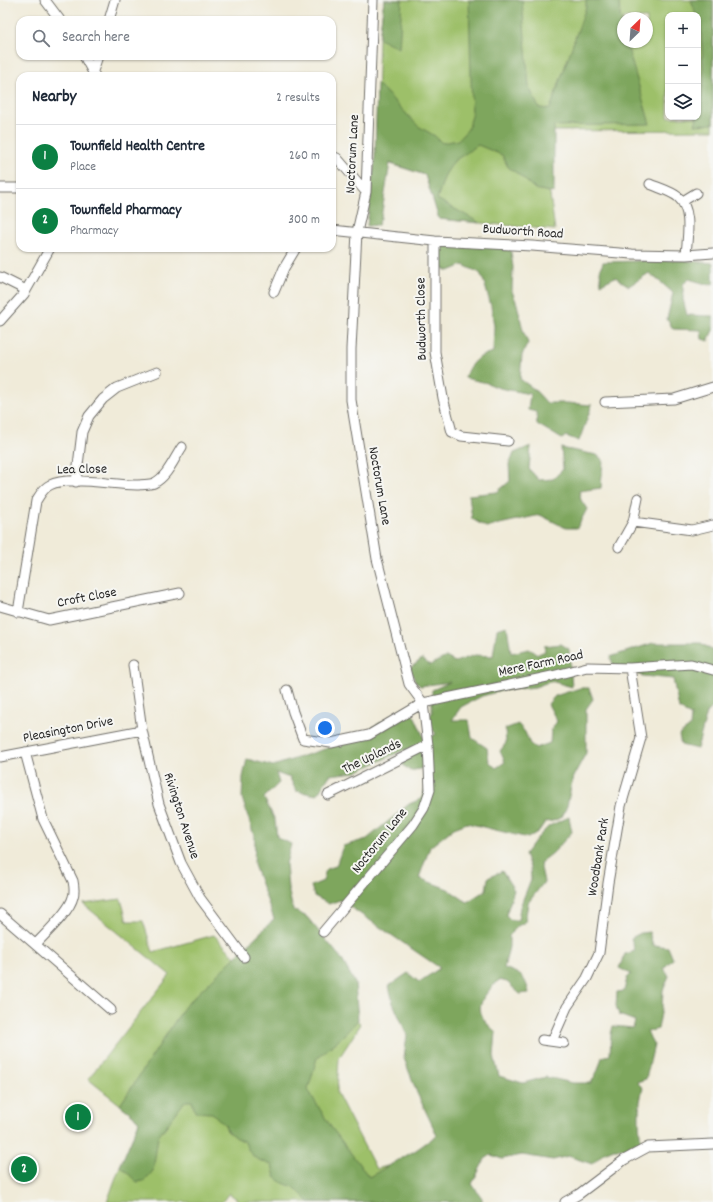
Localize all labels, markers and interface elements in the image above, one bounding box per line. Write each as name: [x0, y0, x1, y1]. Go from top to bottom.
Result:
north arrow: [617, 12, 653, 48]
map controls: [665, 12, 701, 120]
button: +: [665, 12, 701, 48]
search box: [16, 16, 336, 60]
icon: search: [30, 27, 52, 49]
text: Search here: [62, 27, 130, 49]
button: −: [665, 48, 701, 84]
button: layers: [665, 84, 701, 120]
text: Nearby: [32, 86, 76, 110]
text: 2 results: [276, 89, 320, 108]
street label: Noctorum Lane: [341, 114, 365, 194]
text: Townfield Health Centre: [70, 136, 205, 158]
text: 1: [44, 147, 46, 166]
text: 260 m: [289, 147, 320, 166]
text: Place: [70, 158, 96, 177]
text: Townfield Pharmacy: [70, 200, 181, 222]
text: 2: [42, 211, 48, 230]
text: 300 m: [288, 211, 320, 230]
street label: Budworth Road: [482, 219, 564, 245]
text: Pharmacy: [70, 222, 118, 241]
street label: Budworth Close: [411, 277, 433, 361]
street label: Noctorum Lane: [362, 445, 396, 527]
street label: Lea Close: [57, 460, 107, 480]
street label: Croft Close: [56, 582, 118, 614]
street label: Mere Farm Road: [497, 645, 585, 683]
street label: Pleasington Drive: [21, 711, 115, 749]
your location: [315, 718, 335, 738]
street label: The Uplands: [339, 734, 405, 780]
street label: Rivington Avenue: [158, 770, 204, 862]
street label: Noctorum Lane: [347, 804, 413, 878]
street label: Woodbank Park: [583, 816, 615, 898]
pin: 1: [65, 1102, 91, 1132]
pin: 2: [11, 1154, 37, 1184]

